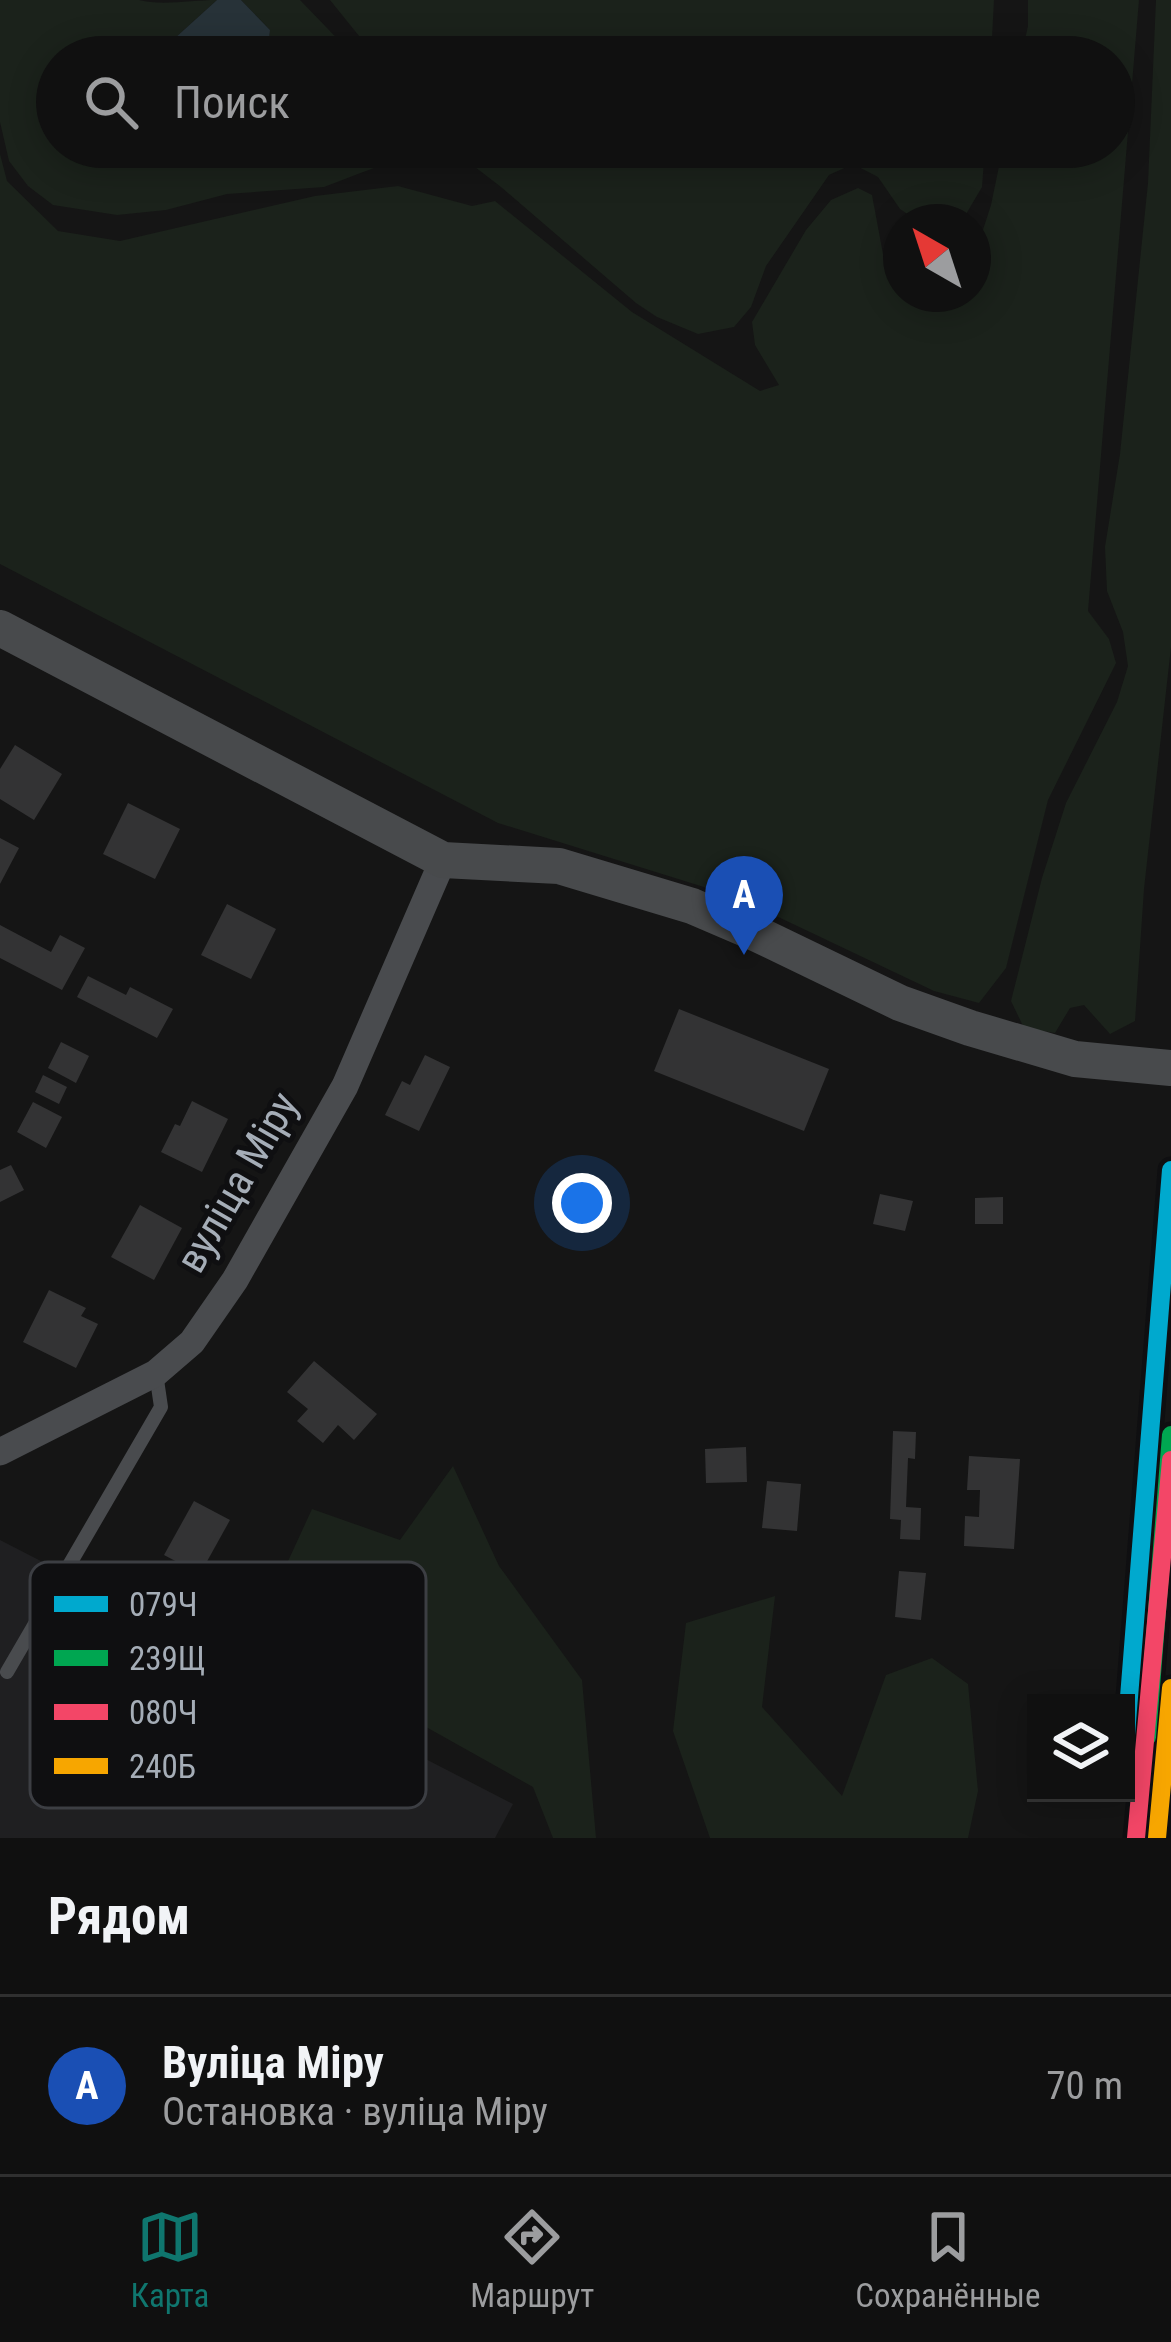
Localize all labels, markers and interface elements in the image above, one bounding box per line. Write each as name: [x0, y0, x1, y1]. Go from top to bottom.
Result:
search box: [36, 36, 1135, 168]
icon: search: [78, 69, 144, 135]
text: Поиск: [174, 76, 290, 129]
north arrow: [883, 204, 991, 312]
pin: A: [705, 856, 783, 955]
street label: вуліца Міру: [166, 1083, 308, 1281]
your location: [552, 1173, 612, 1233]
legend: [30, 1562, 426, 1808]
text: 079Ч: [129, 1585, 198, 1624]
text: 239Щ: [129, 1639, 206, 1678]
text: 080Ч: [129, 1693, 198, 1732]
map controls: [1027, 1694, 1135, 1802]
button: layers: [1027, 1694, 1135, 1802]
text: 240Б: [129, 1747, 196, 1786]
text: Рядом: [48, 1887, 190, 1946]
text: Вуліца Міру: [162, 2036, 384, 2089]
text: A: [75, 2063, 99, 2109]
text: 70 m: [1046, 2063, 1123, 2109]
text: Остановка · вуліца Міру: [162, 2089, 548, 2135]
tab: Карта: [130, 2204, 209, 2315]
tab: Маршрут: [470, 2204, 594, 2315]
tab: Сохранённые: [855, 2204, 1041, 2315]

